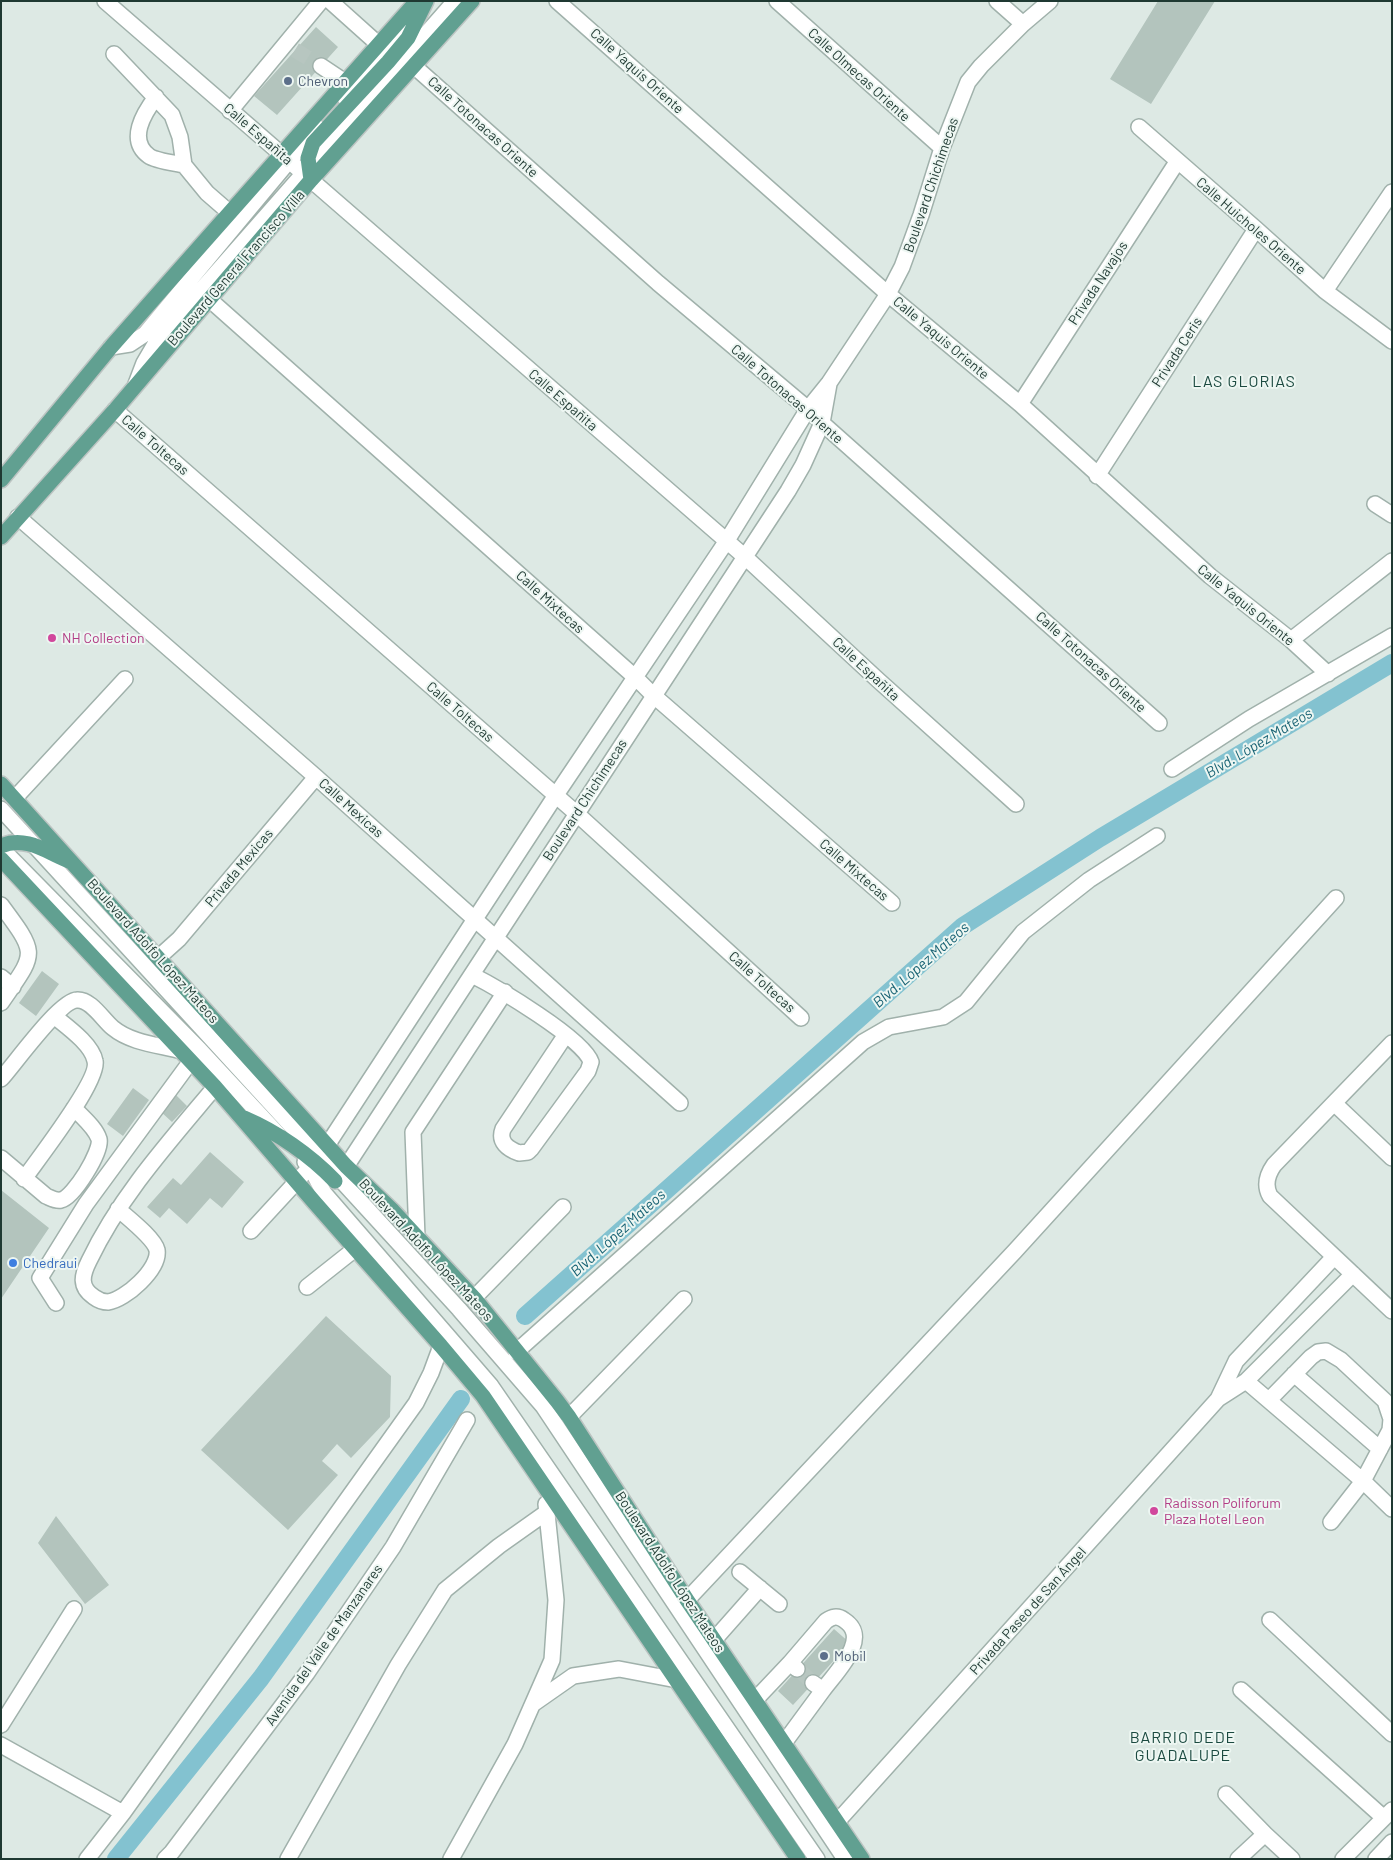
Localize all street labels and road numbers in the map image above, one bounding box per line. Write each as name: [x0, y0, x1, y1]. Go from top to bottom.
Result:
street label: Calle Yaquis Oriente: [587, 25, 687, 117]
street label: Calle Olmecas Oriente: [804, 25, 914, 125]
street label: Calle Totonacas Oriente: [424, 73, 542, 181]
street label: Calle Españita: [220, 100, 296, 168]
street label: Boulevard Chichimecas: [900, 115, 962, 255]
street label: Calle Huicholes Oriente: [1193, 174, 1309, 278]
street label: Boulevard General Francisco Villa: [164, 187, 308, 349]
street label: Privada Navajos: [1065, 238, 1131, 328]
street label: Calle Yaquis Oriente: [890, 293, 992, 383]
street label: Privada Ceris: [1148, 314, 1206, 390]
street label: Calle Totonacas Oriente: [728, 341, 846, 447]
street label: Calle Españita: [525, 366, 601, 434]
street label: Calle Toltecas: [118, 411, 192, 479]
street label: Calle Yaquis Oriente: [1194, 561, 1298, 649]
street label: Calle Mixtecas: [512, 567, 588, 637]
street label: Calle Totonacas Oriente: [1032, 608, 1150, 716]
street label: Calle Españita: [829, 634, 903, 704]
street label: Calle Toltecas: [423, 678, 497, 746]
street label: Boulevard Chichimecas: [539, 736, 631, 864]
street label: Calle Mexicas: [315, 775, 387, 841]
street label: Privada Mexicas: [201, 825, 277, 911]
street label: Calle Mixtecas: [816, 835, 892, 905]
street label: Boulevard Adolfo López Mateos: [84, 875, 222, 1027]
street label: Calle Toltecas: [725, 948, 799, 1016]
street label: Boulevard Adolfo López Mateos: [356, 1175, 496, 1325]
street label: Boulevard Adolfo López Mateos: [612, 1488, 728, 1656]
street label: Privada Paseo de San Ángel: [966, 1544, 1090, 1678]
street label: Avenida del Valle de Manzanares: [262, 1561, 386, 1729]

